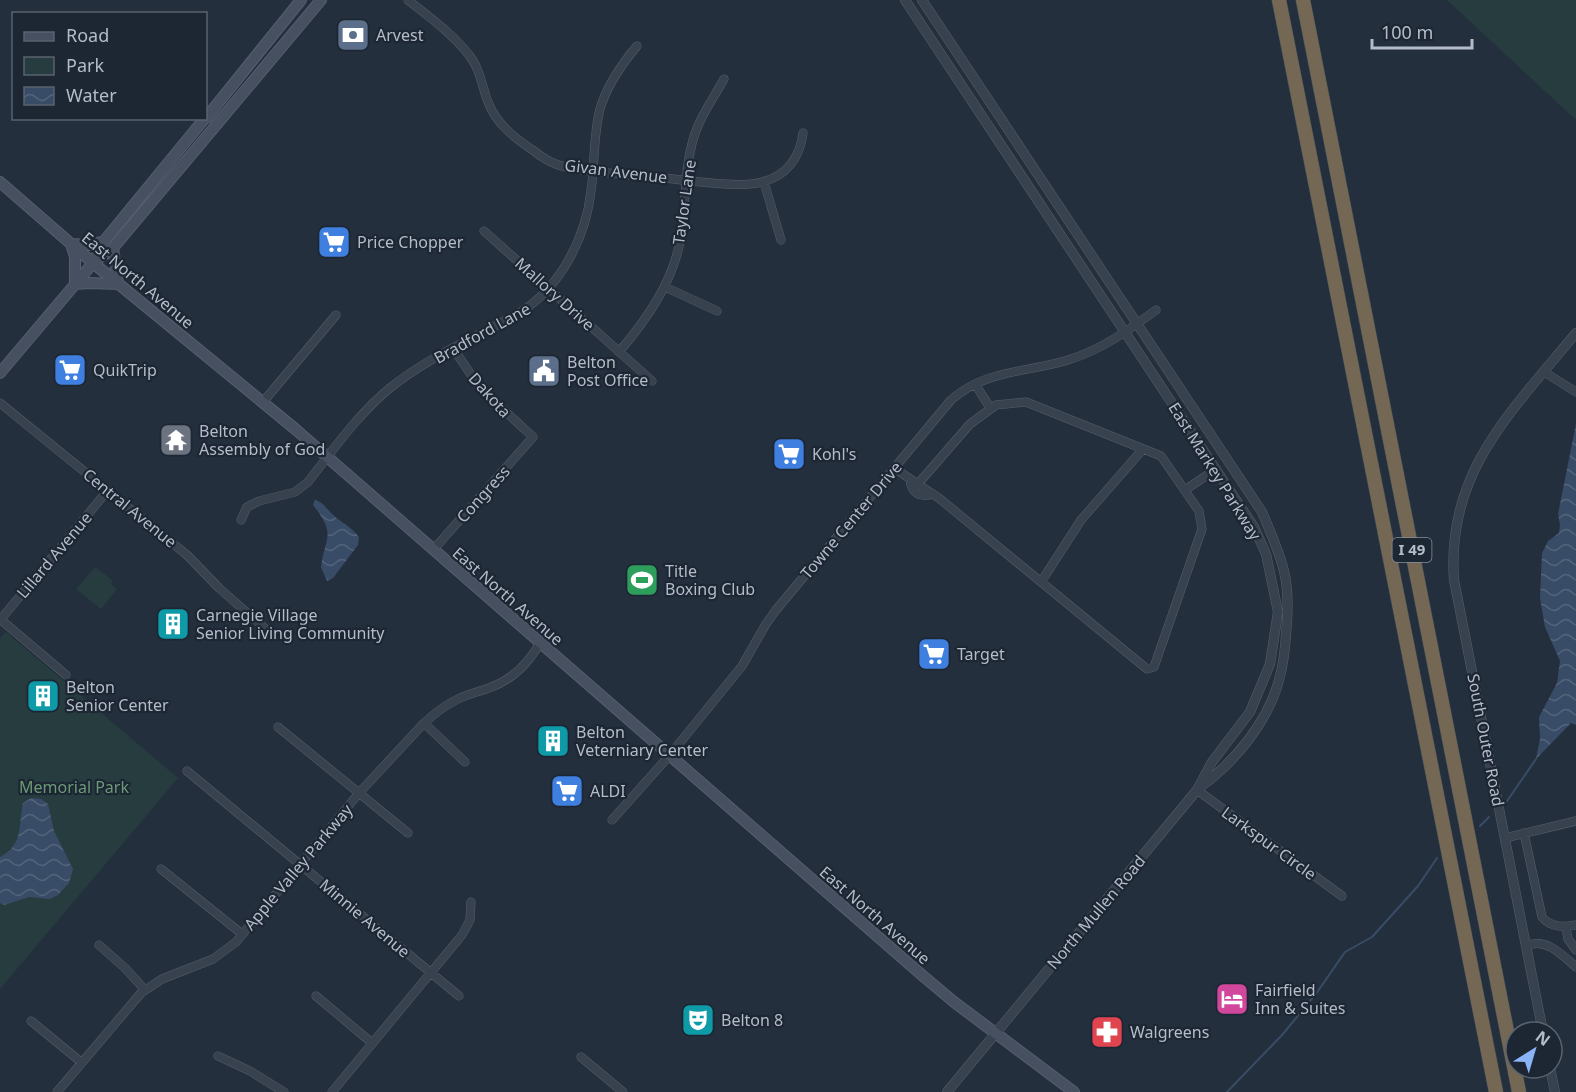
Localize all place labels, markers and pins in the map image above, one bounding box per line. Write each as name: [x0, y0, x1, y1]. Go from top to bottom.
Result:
bank icon: Arvest: [335, 17, 371, 53]
place label: Arvest: [376, 24, 424, 46]
supermarket icon: Price Chopper: [316, 224, 352, 260]
place label: Price Chopper: [357, 231, 464, 253]
place label: Belton Post Office: [567, 351, 648, 391]
supermarket icon: QuikTrip: [52, 352, 88, 388]
public building icon: Belton Post Office: [526, 353, 562, 389]
place label: QuikTrip: [93, 359, 157, 381]
place label: Belton Assembly of God: [199, 420, 325, 460]
temple icon: Belton Assembly of God: [158, 422, 194, 458]
supermarket icon: Kohl's: [771, 436, 807, 472]
place label: Kohl's: [812, 443, 856, 465]
place label: Title Boxing Club: [665, 560, 755, 600]
sports icon: Title Boxing Club: [624, 562, 660, 598]
place label: Carnegie Village Senior Living Community: [196, 604, 385, 644]
building icon: Carnegie Village Senior Living Community: [155, 606, 191, 642]
supermarket icon: Target: [916, 636, 952, 672]
place label: Target: [957, 643, 1005, 665]
place label: Belton Senior Center: [66, 676, 169, 716]
building icon: Belton Senior Center: [25, 678, 61, 714]
place label: Belton Veterniary Center: [576, 721, 708, 761]
building icon: Belton Veterniary Center: [535, 723, 571, 759]
supermarket icon: ALDI: [549, 773, 585, 809]
place label: ALDI: [590, 780, 626, 802]
place label: Fairfield Inn & Suites: [1255, 979, 1346, 1019]
hotel icon: Fairfield Inn & Suites: [1214, 981, 1250, 1017]
theatre icon: Belton 8: [680, 1002, 716, 1038]
place label: Belton 8: [721, 1009, 783, 1031]
pharmacy icon: Walgreens: [1089, 1014, 1125, 1050]
place label: Walgreens: [1130, 1021, 1209, 1043]

